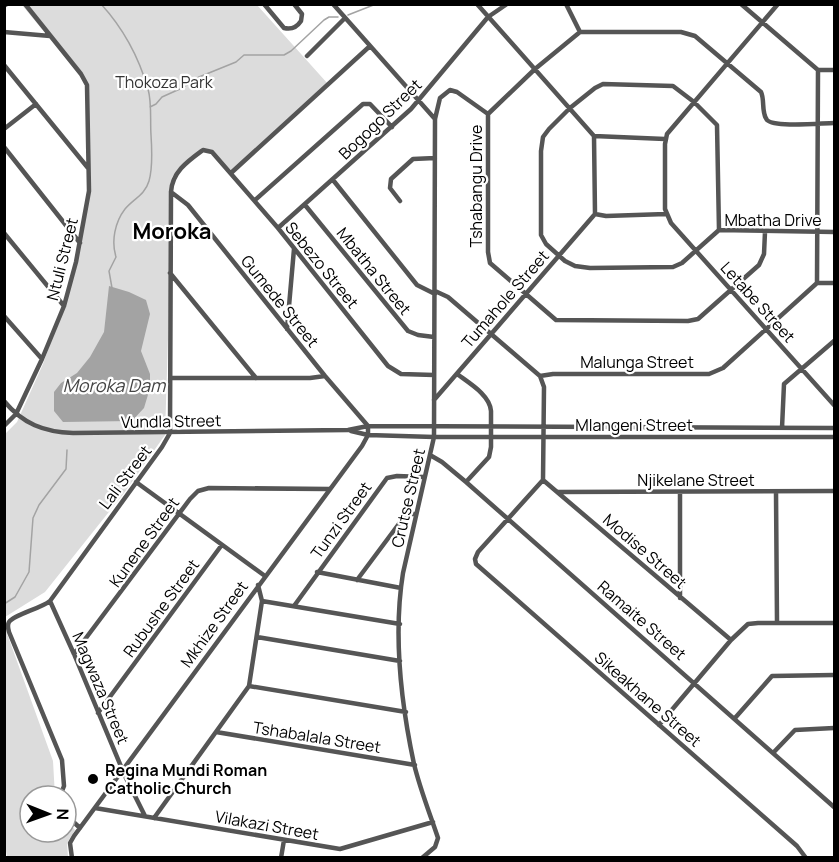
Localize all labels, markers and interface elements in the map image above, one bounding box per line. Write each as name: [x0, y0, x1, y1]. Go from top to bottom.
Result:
park label: Thokoza Park: [115, 71, 214, 93]
street label: Bogogo Street: [334, 74, 426, 164]
street label: Tshabangu Drive: [465, 125, 487, 247]
street label: Mbatha Drive: [724, 209, 822, 231]
street label: Ntuli Street: [41, 215, 83, 303]
district label: Moroka: [132, 216, 212, 246]
street label: Sebezo Street: [280, 217, 364, 313]
street label: Mbatha Street: [332, 223, 416, 319]
street label: Tumahole Street: [456, 245, 554, 353]
street label: Gumede Street: [236, 250, 324, 352]
street label: Letabe Street: [716, 257, 800, 347]
street label: Malunga Street: [580, 351, 694, 373]
water label: Moroka Dam: [63, 373, 167, 397]
street label: Vundla Street: [121, 409, 221, 433]
street label: Mlangeni Street: [575, 414, 693, 436]
street label: Lali Street: [94, 441, 156, 513]
street label: Crutse Street: [386, 446, 430, 550]
street label: Njikelane Street: [637, 469, 755, 491]
street label: Tunzi Street: [306, 477, 376, 563]
street label: Kunene Street: [104, 493, 184, 591]
street label: Modise Street: [599, 509, 691, 593]
street label: Rubushe Street: [118, 555, 204, 661]
street label: Ramaite Street: [593, 575, 691, 665]
street label: Mkhize Street: [175, 576, 253, 672]
street label: Magwaza Street: [68, 629, 134, 747]
street label: Sikeakhane Street: [590, 646, 706, 752]
street label: Tshabalala Street: [251, 716, 383, 758]
place label: Regina Mundi Roman Catholic Church: [105, 759, 267, 799]
marker: Regina Mundi Roman Catholic Church: [86, 772, 100, 786]
north arrow: [18, 784, 78, 844]
street label: Vilakazi Street: [213, 805, 321, 845]
text: N: [52, 808, 74, 820]

